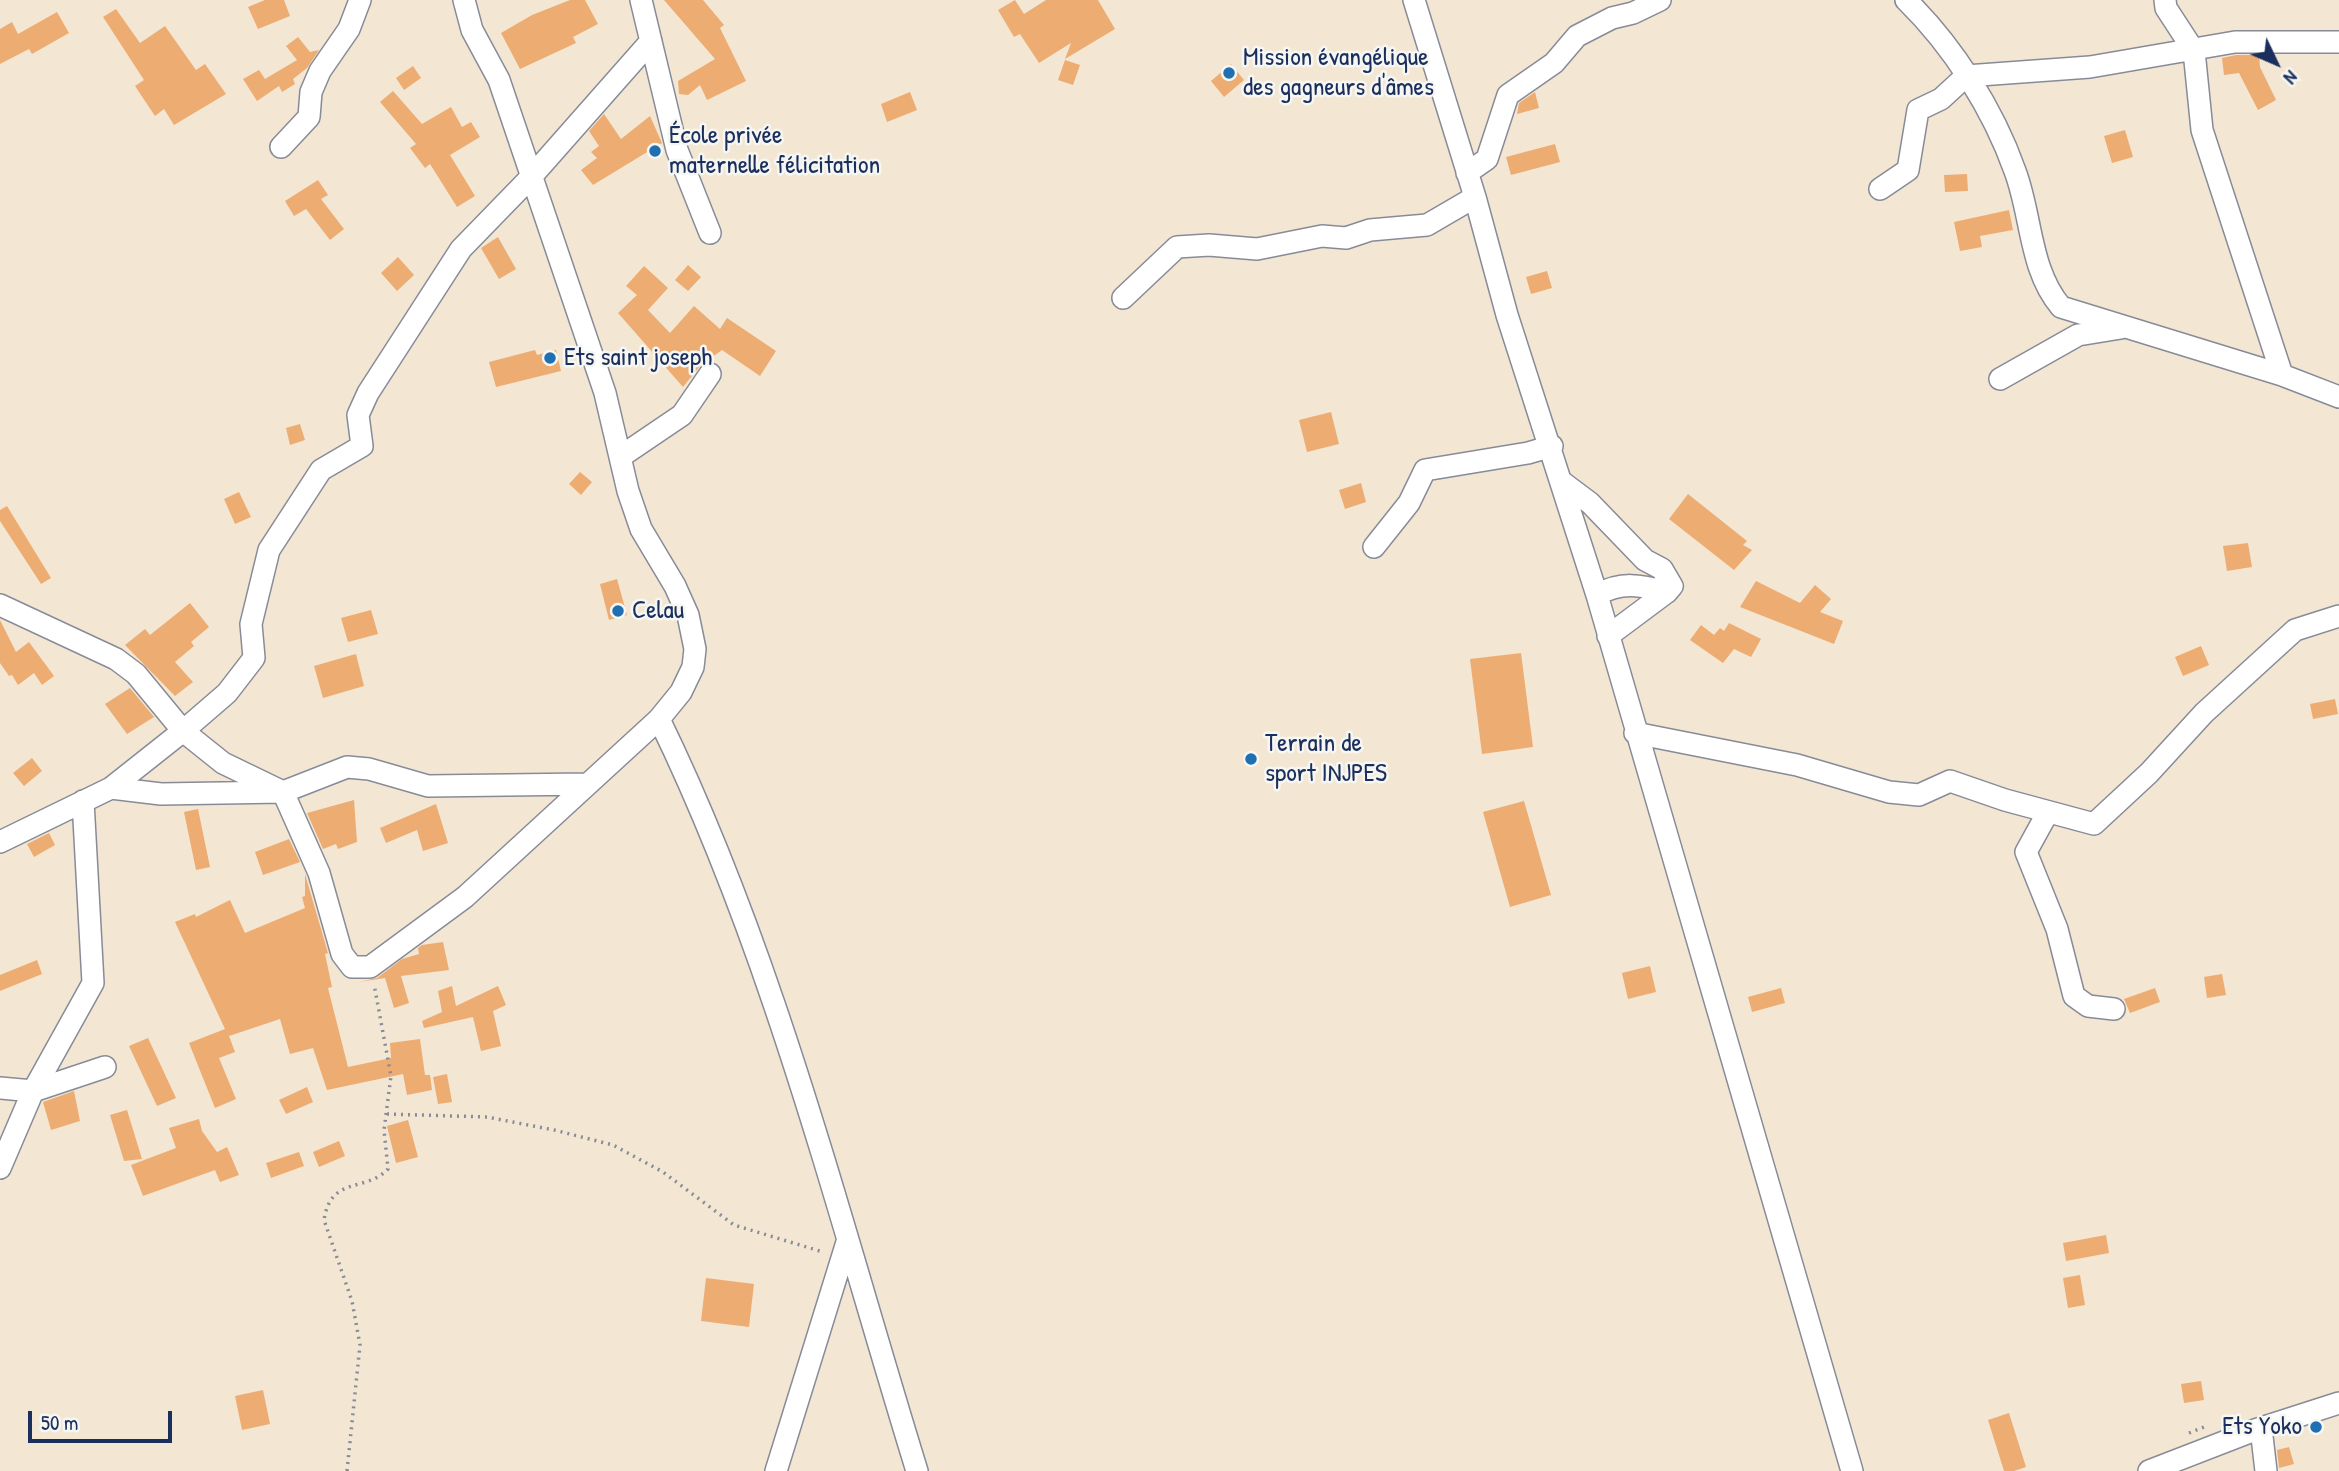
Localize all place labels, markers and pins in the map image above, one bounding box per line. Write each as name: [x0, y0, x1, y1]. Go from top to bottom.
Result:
place label: Mission évangélique des gagneurs d'âmes: [1243, 42, 1434, 104]
marker: Mission évangélique des gagneurs d'âmes: [1221, 65, 1237, 81]
place label: École privée maternelle félicitation: [669, 120, 880, 182]
marker: École privée maternelle félicitation: [647, 143, 663, 159]
place label: Ets saint joseph: [564, 342, 712, 374]
marker: Ets saint joseph: [542, 350, 558, 366]
place label: Celau: [632, 595, 684, 627]
marker: Celau: [610, 603, 626, 619]
place label: Terrain de sport INJPES: [1265, 728, 1387, 790]
marker: Terrain de sport INJPES: [1243, 751, 1259, 767]
place label: Ets Yoko: [2222, 1411, 2302, 1443]
marker: Ets Yoko: [2308, 1419, 2324, 1435]

